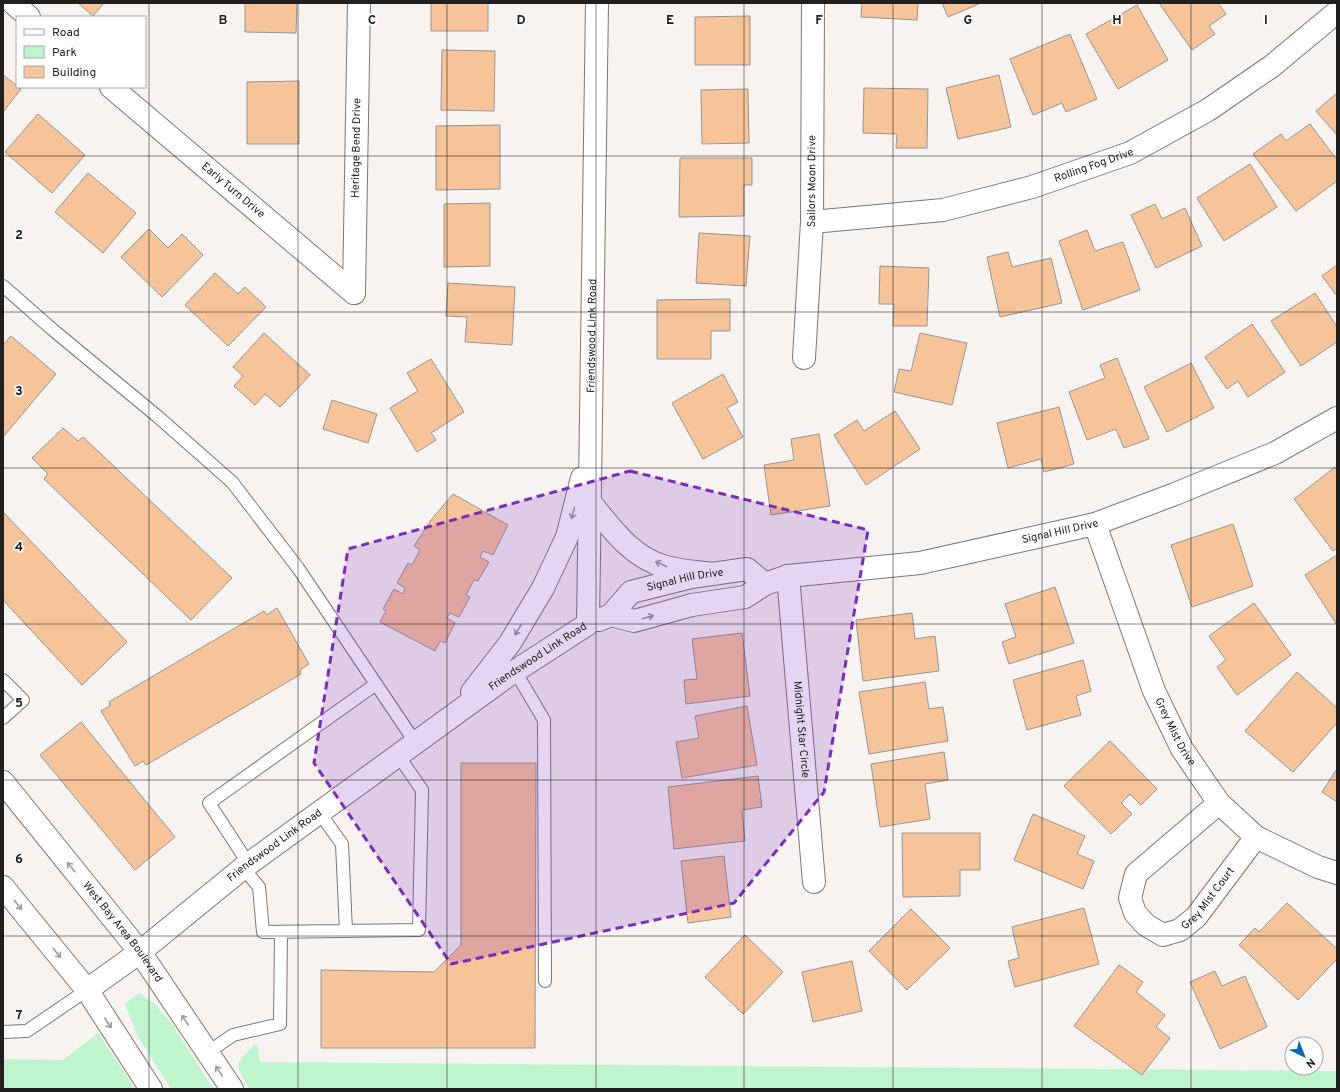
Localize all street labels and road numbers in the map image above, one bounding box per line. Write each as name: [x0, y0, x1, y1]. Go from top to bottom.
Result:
street label: Heritage Bend Drive: [349, 98, 364, 198]
street label: Sailors Moon Drive: [805, 135, 819, 228]
street label: Rolling Fog Drive: [1052, 145, 1137, 186]
street label: Early Turn Drive: [198, 160, 268, 221]
street label: Friendswood Link Road: [584, 279, 600, 393]
street label: Signal Hill Drive: [1021, 516, 1101, 547]
street label: Signal Hill Drive: [645, 565, 724, 595]
street label: Friendswood Link Road: [486, 620, 590, 694]
street label: Midnight Star Circle: [790, 680, 812, 779]
street label: Grey Mist Drive: [1151, 695, 1199, 769]
street label: Friendswood Link Road: [224, 806, 325, 885]
street label: Grey Mist Court: [1179, 864, 1238, 933]
street label: West Bay Area Boulevard: [79, 879, 166, 985]

